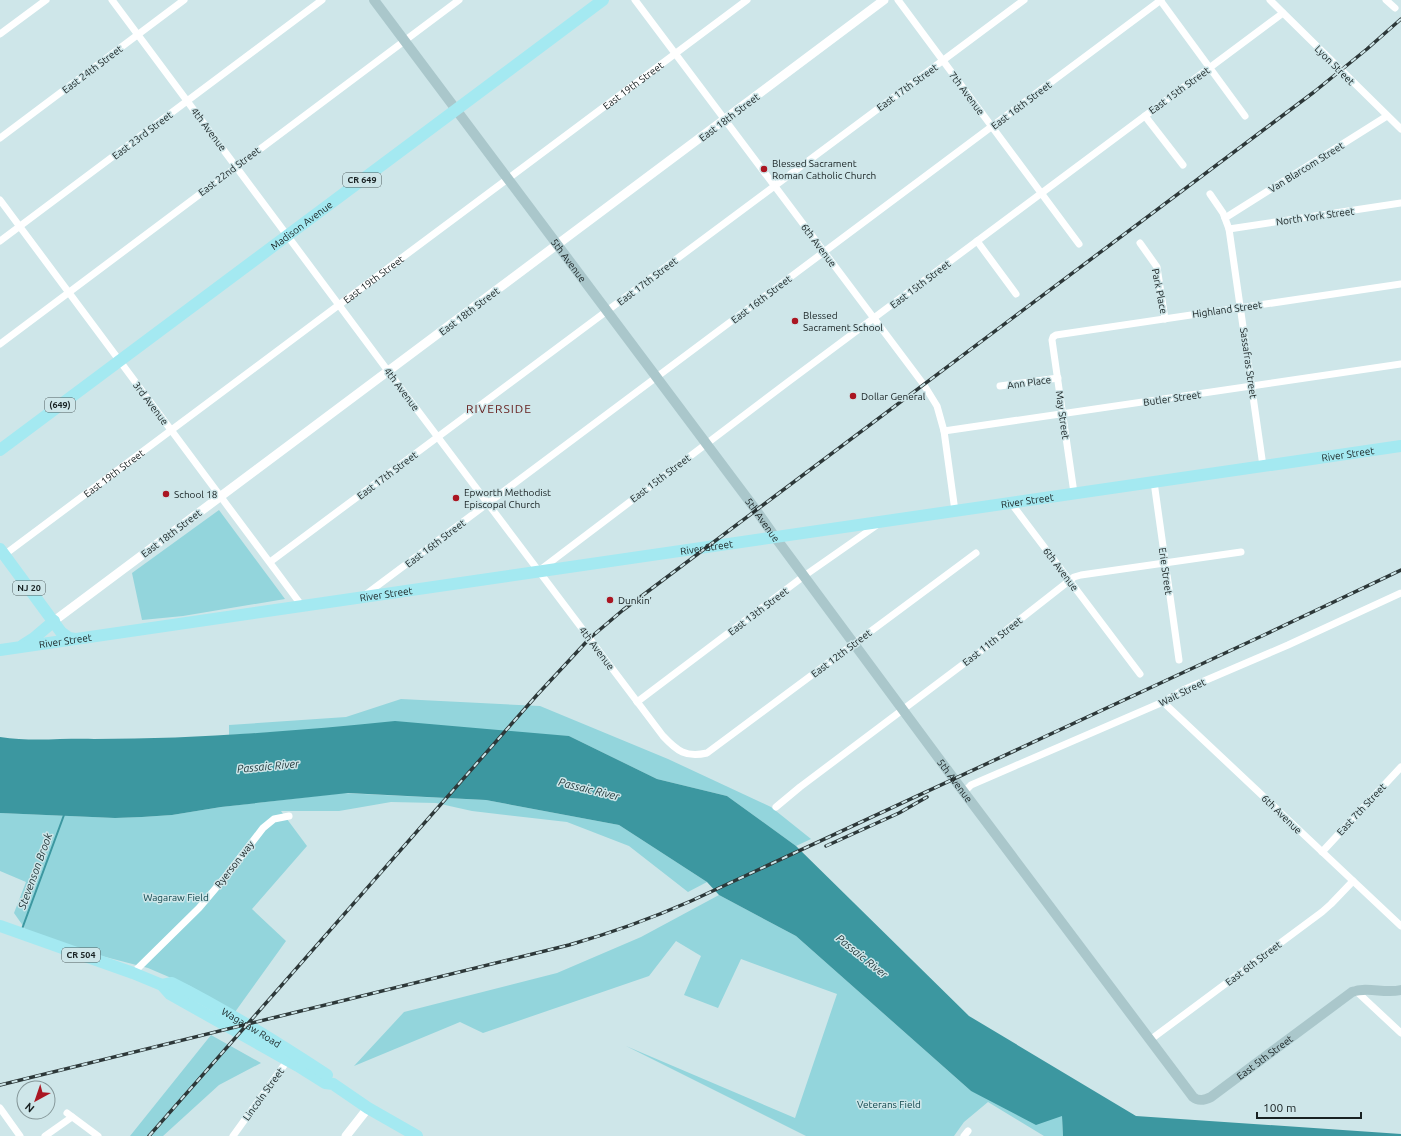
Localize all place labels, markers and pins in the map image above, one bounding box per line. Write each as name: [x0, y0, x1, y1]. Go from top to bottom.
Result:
place label: Blessed Sacrament Roman Catholic Church: [772, 158, 876, 181]
marker: Blessed Sacrament Roman Catholic Church: [759, 164, 769, 174]
place label: Blessed Sacrament School: [803, 310, 883, 333]
marker: Blessed Sacrament School: [790, 316, 800, 326]
marker: Dollar General: [848, 391, 858, 401]
place label: Dollar General: [861, 391, 926, 402]
place label: Epworth Methodist Episcopal Church: [464, 487, 551, 510]
marker: School 18: [161, 489, 171, 499]
place label: School 18: [174, 489, 218, 500]
marker: Epworth Methodist Episcopal Church: [451, 493, 461, 503]
marker: Dunkin': [605, 595, 615, 605]
place label: Dunkin': [618, 595, 652, 606]

